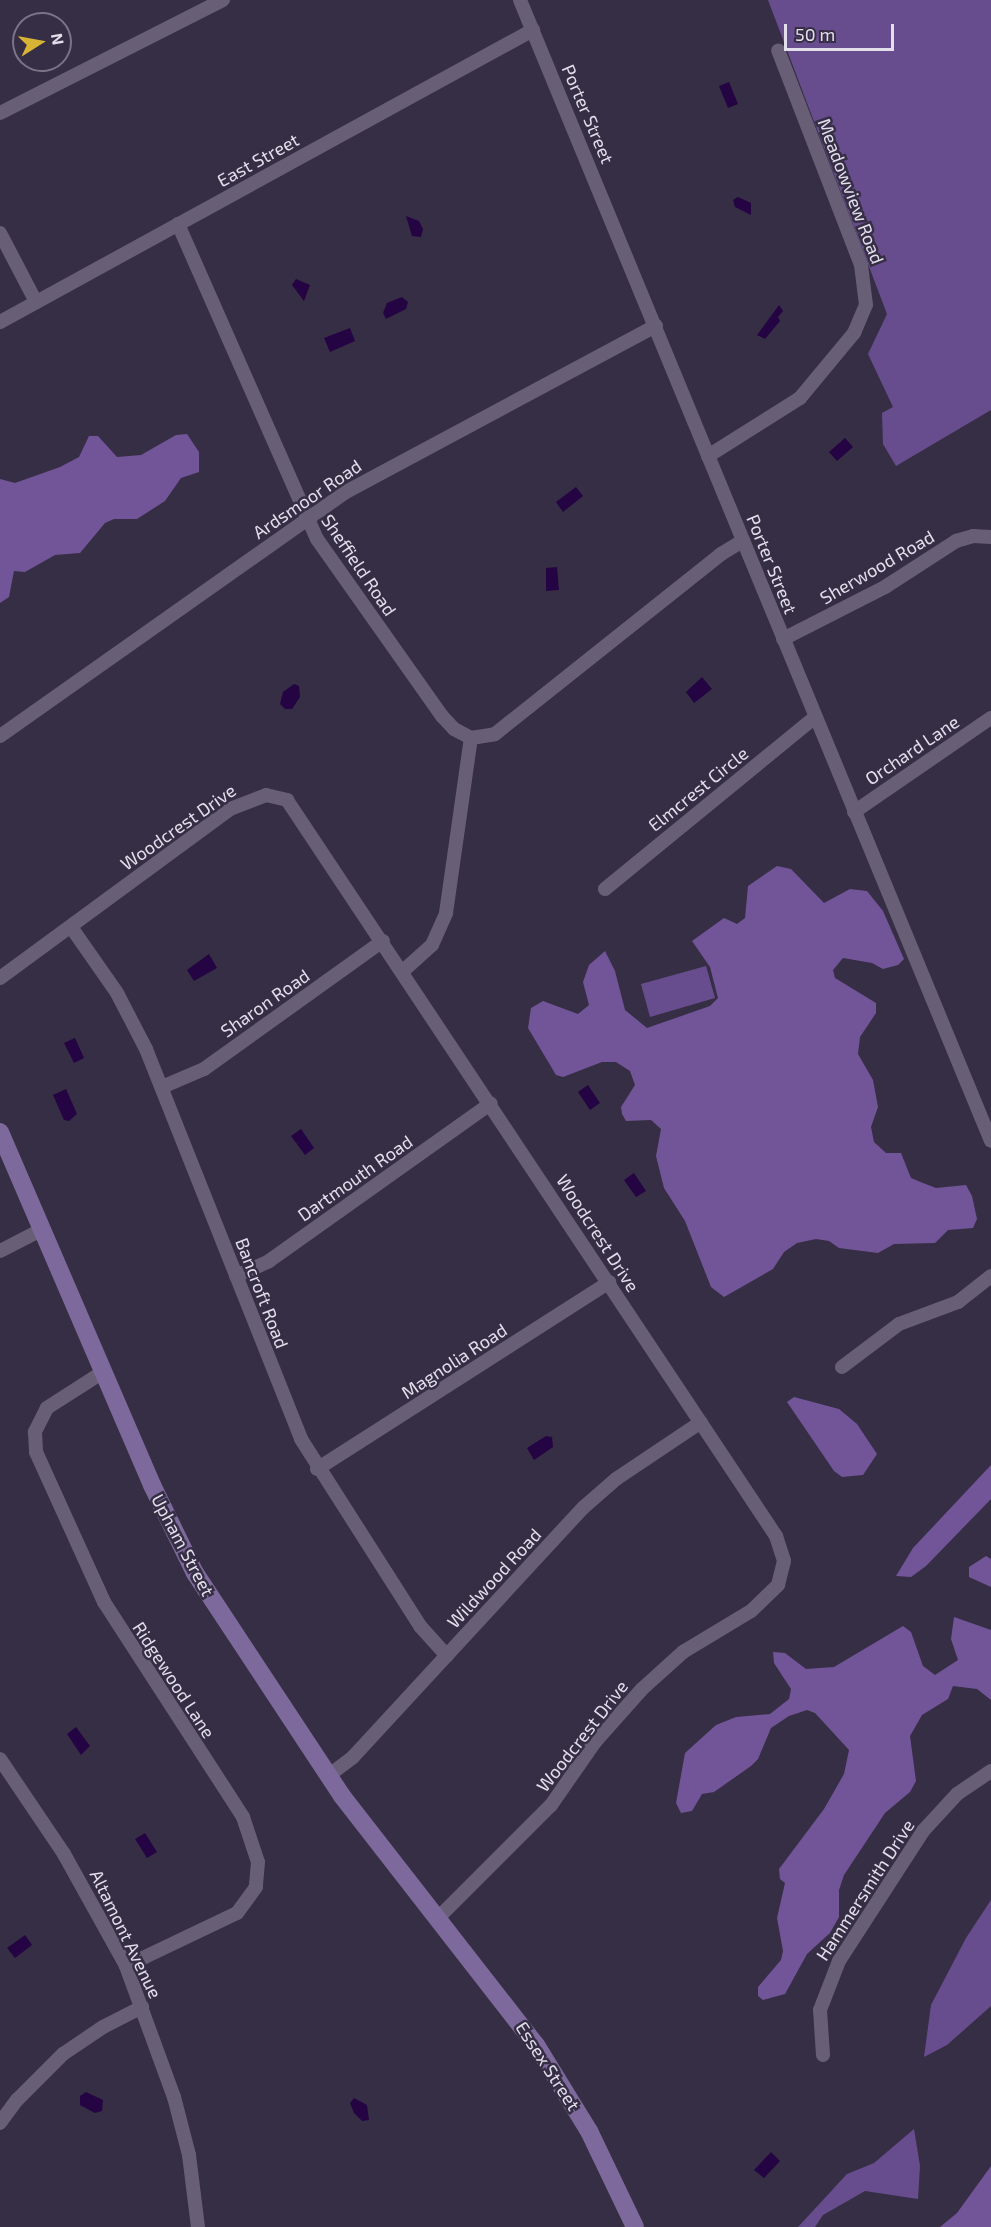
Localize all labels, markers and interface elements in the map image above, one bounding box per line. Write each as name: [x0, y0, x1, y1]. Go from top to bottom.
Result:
north arrow: [12, 12, 72, 72]
scale bar: [787, 12, 896, 50]
text: 50 m: [795, 23, 835, 45]
text: N: [48, 31, 69, 46]
street label: Porter Street: [557, 61, 619, 167]
street label: Meadowview Road: [813, 115, 889, 267]
street label: East Street: [213, 129, 303, 191]
street label: Ardsmoor Road: [248, 455, 366, 543]
street label: Sheffield Road: [317, 510, 401, 620]
street label: Porter Street: [742, 511, 802, 617]
street label: Sherwood Road: [816, 526, 938, 608]
street label: Orchard Lane: [861, 711, 963, 789]
street label: Elmcrest Circle: [644, 742, 752, 836]
street label: Woodcrest Drive: [116, 779, 240, 875]
street label: Sharon Road: [216, 964, 314, 1042]
street label: Dartmouth Road: [294, 1130, 416, 1226]
street label: Woodcrest Drive: [552, 1170, 644, 1296]
street label: Bancroft Road: [231, 1235, 293, 1351]
street label: Magnolia Road: [397, 1319, 511, 1403]
street label: Upham Street: [147, 1490, 219, 1600]
street label: Wildwood Road: [442, 1524, 546, 1632]
street label: Ridgewood Lane: [128, 1618, 220, 1742]
street label: Woodcrest Drive: [532, 1676, 632, 1796]
street label: Hammersmith Drive: [811, 1815, 919, 1965]
street label: Altamont Avenue: [85, 1866, 167, 2002]
street label: Essex Street: [511, 2018, 585, 2114]

